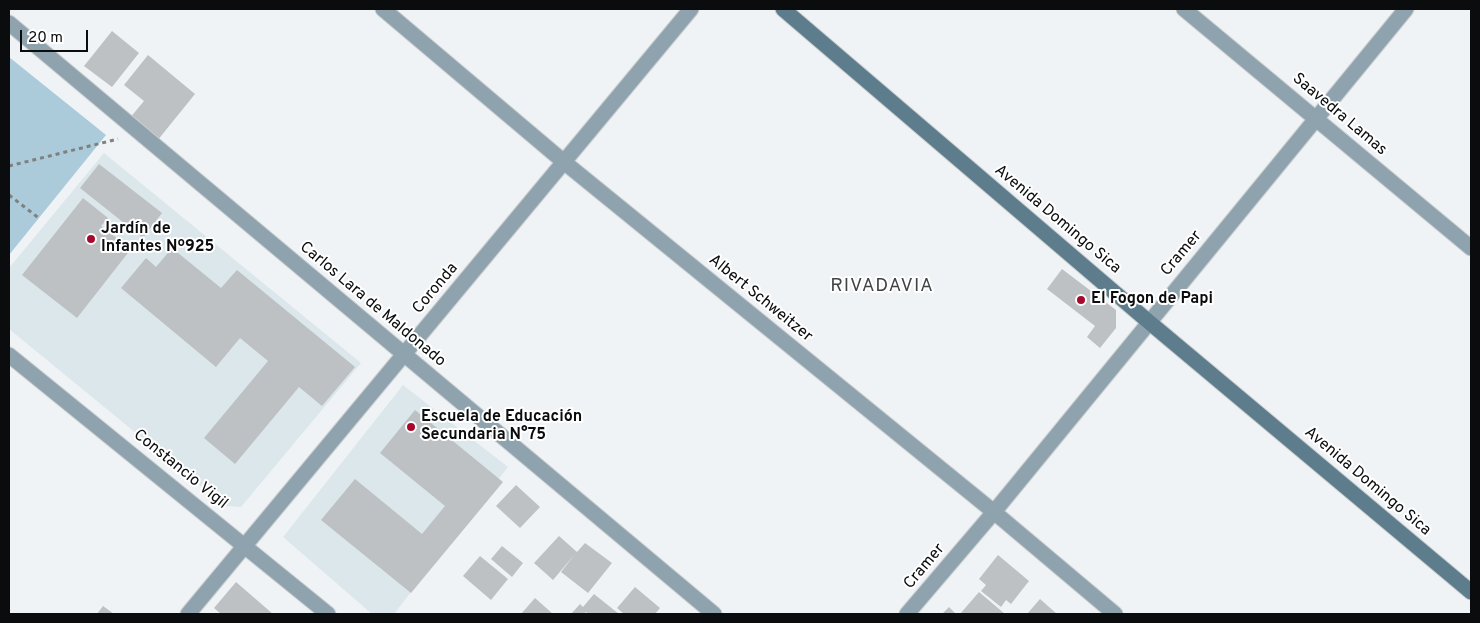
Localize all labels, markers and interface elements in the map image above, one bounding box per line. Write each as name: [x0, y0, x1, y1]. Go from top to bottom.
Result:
scale bar: [22, 20, 90, 52]
text: 20 m: [28, 29, 63, 48]
street label: Saavedra Lamas: [1288, 70, 1390, 160]
street label: Avenida Domingo Sica: [990, 161, 1124, 279]
place label: Jardín de Infantes Nº925: [101, 220, 214, 258]
street label: Cramer: [1157, 227, 1207, 281]
marker: Jardín de Infantes Nº925: [85, 233, 97, 245]
street label: Carlos Lara de Maldonado: [295, 238, 449, 372]
street label: Albert Schweitzer: [704, 251, 816, 347]
street label: Coronda: [409, 260, 463, 318]
district label: RIVADAVIA: [829, 276, 935, 298]
place label: El Fogon de Papi: [1091, 290, 1213, 310]
marker: El Fogon de Papi: [1075, 294, 1087, 306]
place label: Escuela de Educación Secundaria N°75: [421, 408, 582, 446]
marker: Escuela de Educación Secundaria N°75: [405, 421, 417, 433]
street label: Avenida Domingo Sica: [1300, 423, 1434, 541]
street label: Constancio Vigil: [129, 426, 231, 514]
street label: Cramer: [900, 540, 950, 594]

